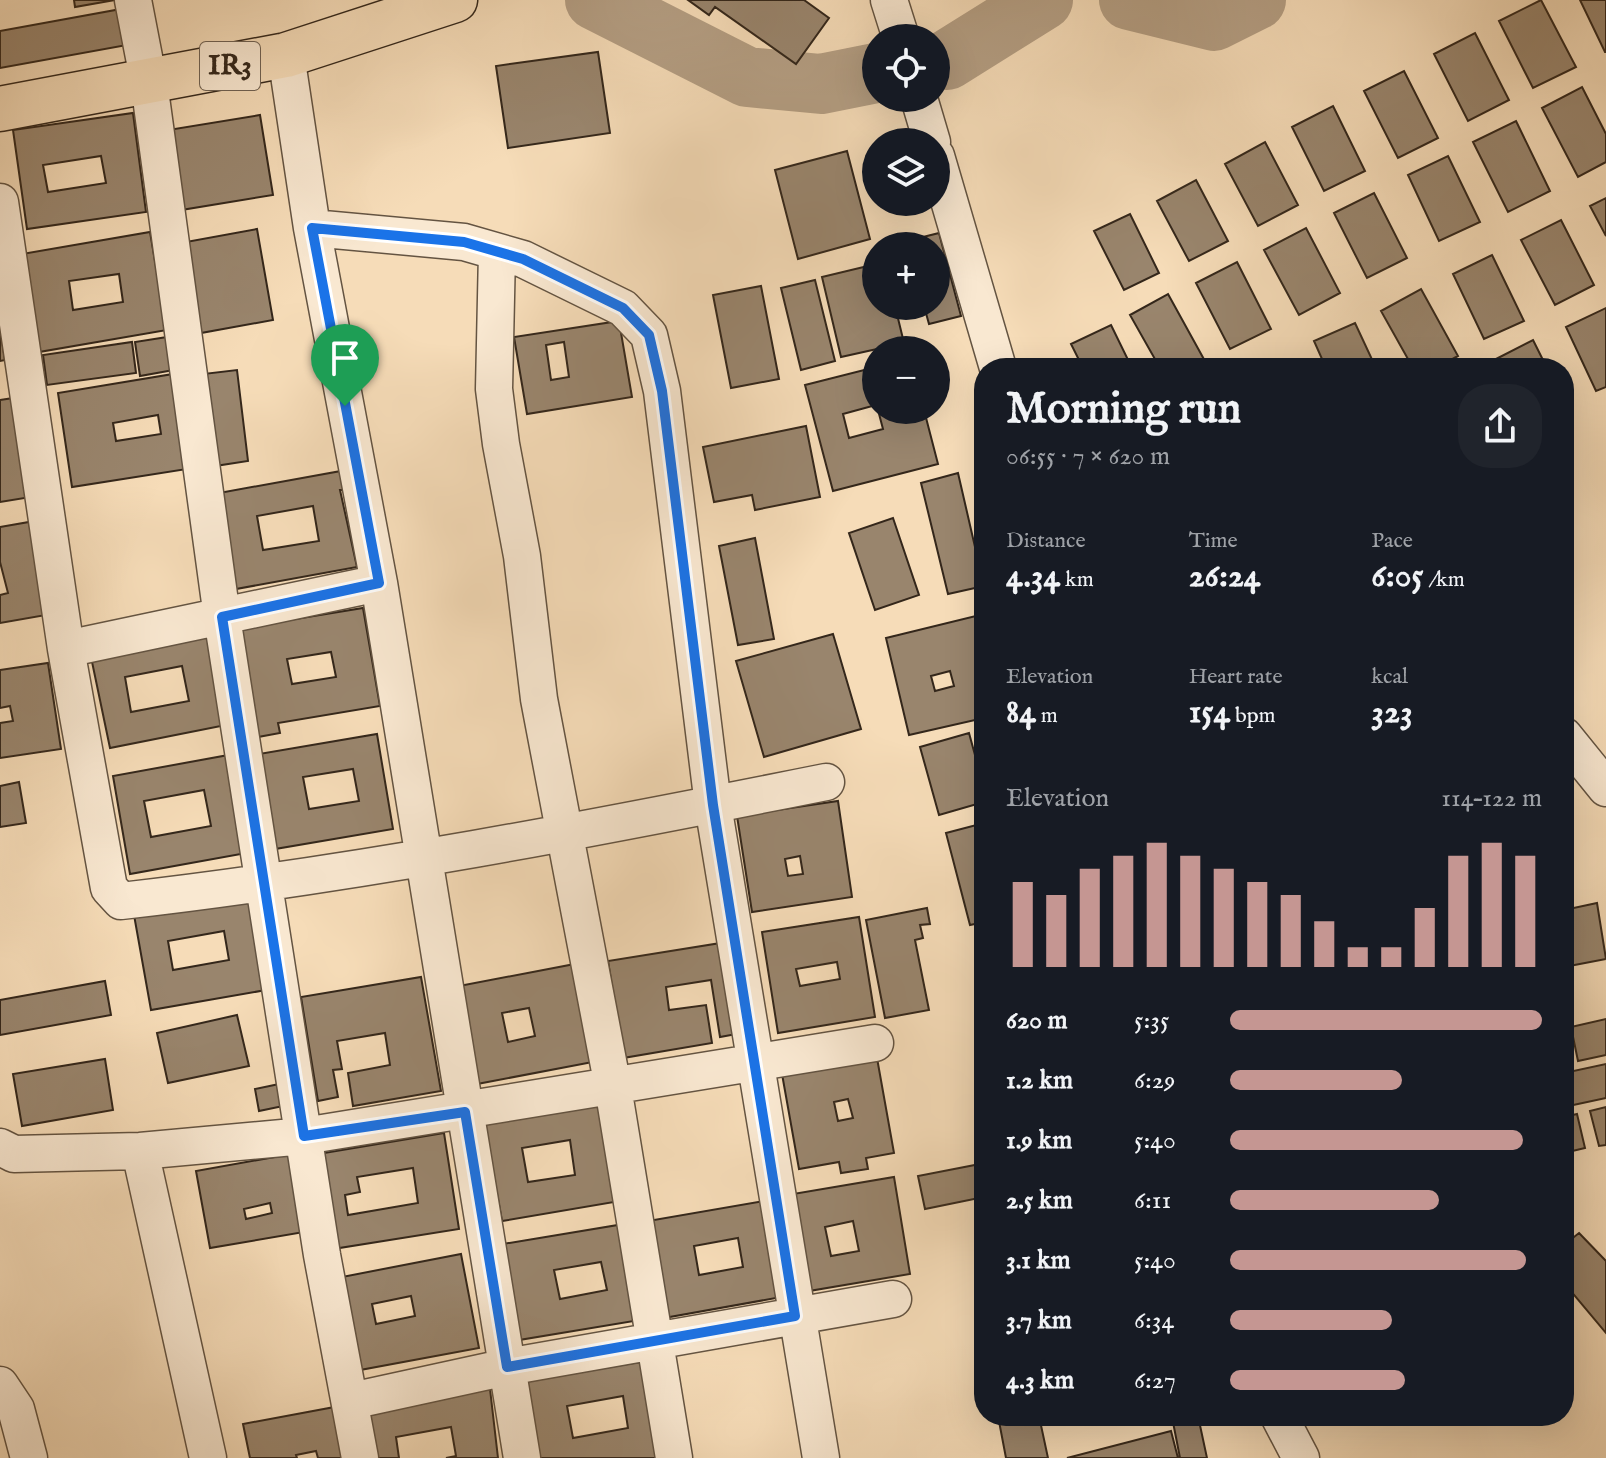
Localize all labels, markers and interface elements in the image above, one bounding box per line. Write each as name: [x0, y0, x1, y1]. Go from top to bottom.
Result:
map controls: [862, 24, 950, 424]
button: locate: [862, 24, 950, 112]
road number: IR3: [200, 42, 260, 90]
button: layers: [862, 128, 950, 216]
button: +: [862, 232, 950, 320]
pin: [311, 324, 379, 406]
icon: arrive: [323, 336, 367, 380]
button: −: [862, 336, 950, 424]
text: Morning run: [1006, 382, 1241, 438]
button: share: [1458, 384, 1542, 468]
text: 06:55 · 7 × 620 m: [1006, 440, 1170, 473]
text: Distance: [1006, 527, 1086, 555]
text: Time: [1189, 527, 1238, 555]
text: Pace: [1371, 527, 1413, 555]
text: 4.34: [1006, 555, 1060, 598]
text: 26:24: [1189, 555, 1261, 598]
text: 6:05: [1371, 555, 1424, 598]
text: km: [1060, 566, 1094, 594]
text: /km: [1424, 566, 1465, 594]
text: Elevation: [1006, 663, 1093, 691]
text: Heart rate: [1189, 663, 1283, 691]
text: kcal: [1371, 663, 1408, 691]
text: 84: [1006, 691, 1036, 734]
text: 154: [1189, 691, 1230, 734]
text: 323: [1371, 691, 1413, 734]
text: m: [1036, 702, 1058, 730]
text: bpm: [1230, 702, 1276, 730]
text: Elevation: [1006, 782, 1109, 815]
text: 114–122 m: [1441, 782, 1542, 815]
text: 620 m: [1006, 1004, 1068, 1037]
text: 5:35: [1134, 1004, 1169, 1037]
text: 1.2 km: [1006, 1064, 1073, 1097]
text: 6:29: [1134, 1064, 1175, 1097]
text: 1.9 km: [1006, 1124, 1072, 1157]
text: 5:40: [1134, 1124, 1176, 1157]
text: 2.5 km: [1006, 1184, 1073, 1217]
text: 6:11: [1134, 1184, 1171, 1217]
text: 3.1 km: [1006, 1244, 1071, 1277]
text: 5:40: [1134, 1244, 1176, 1277]
text: 3.7 km: [1006, 1304, 1072, 1337]
text: 6:34: [1134, 1304, 1174, 1337]
text: 4.3 km: [1006, 1364, 1074, 1397]
text: 6:27: [1134, 1364, 1176, 1397]

